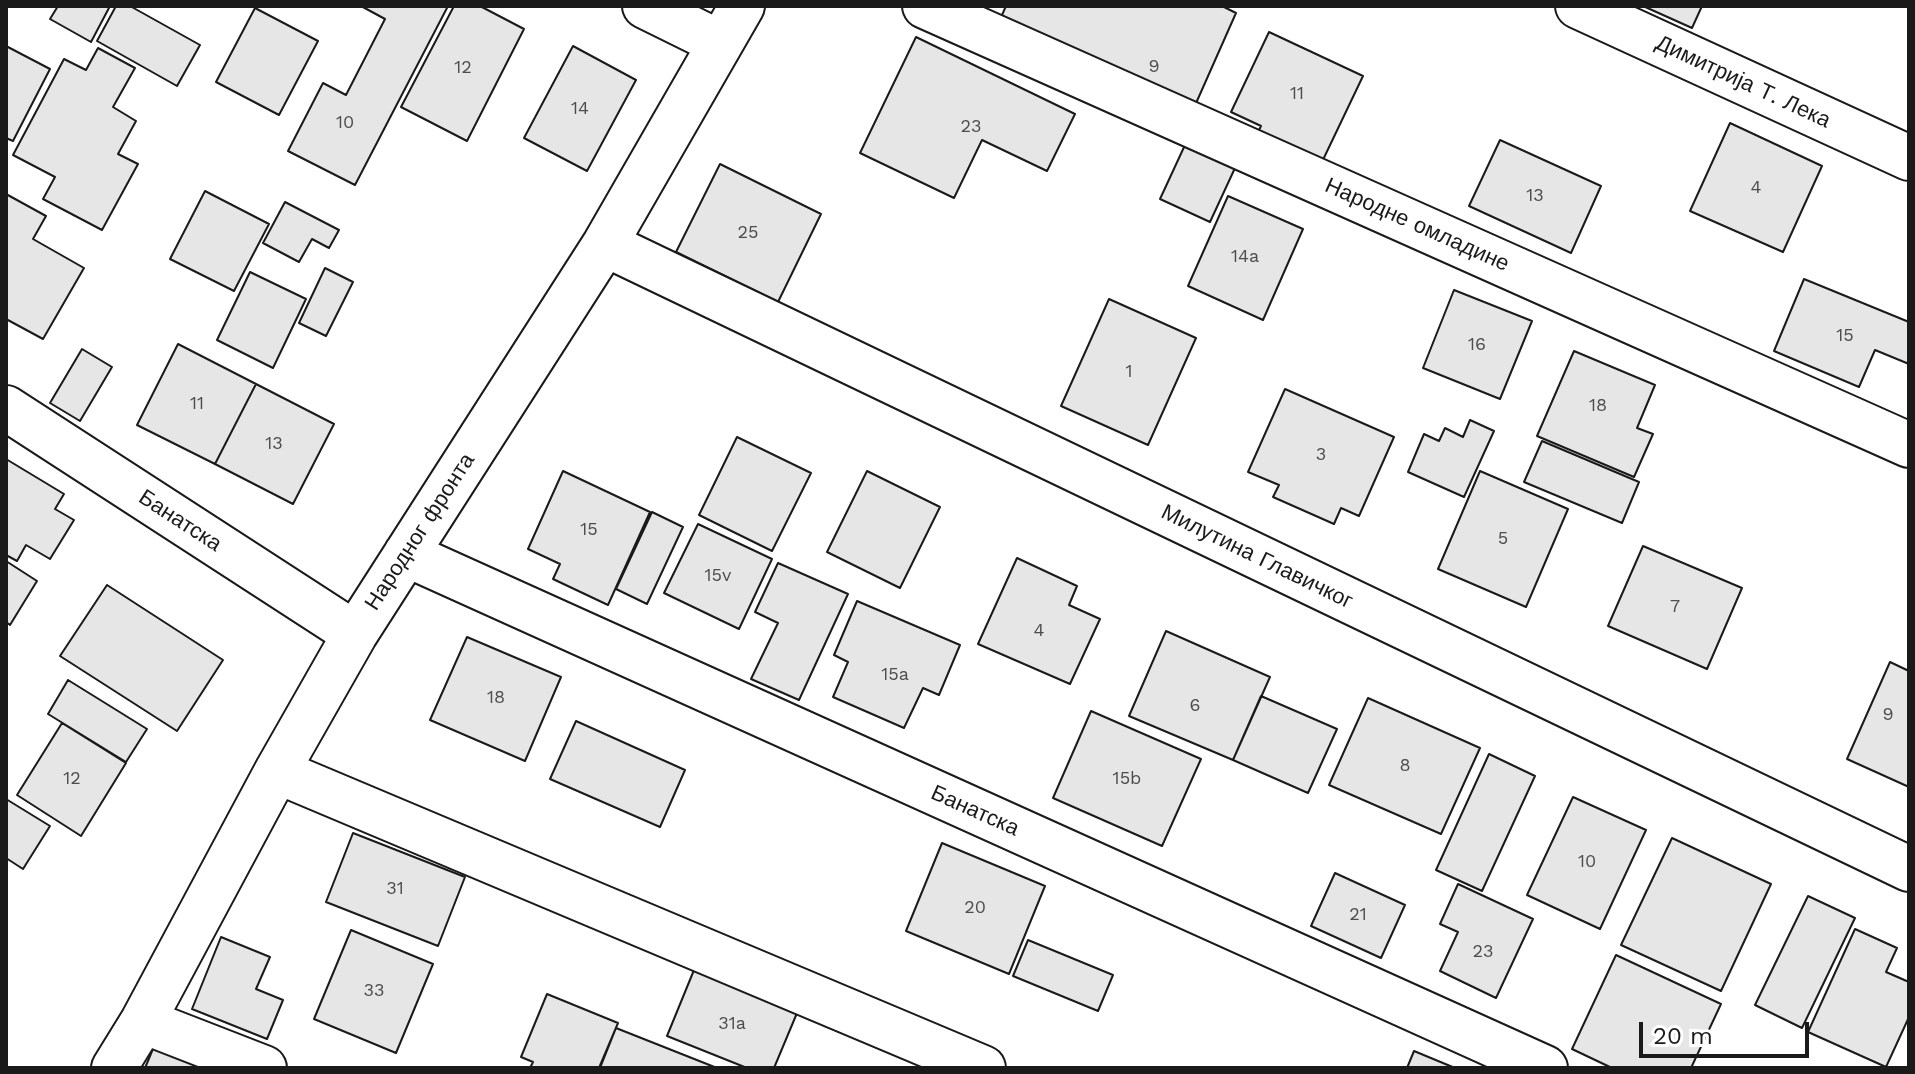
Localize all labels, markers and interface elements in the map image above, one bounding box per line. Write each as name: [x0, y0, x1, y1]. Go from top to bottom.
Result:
street label: Димитрија Т. Лека: [1651, 30, 1835, 134]
house number: 9: [1148, 56, 1160, 78]
house number: 12: [454, 57, 472, 79]
house number: 11: [1290, 83, 1304, 105]
house number: 14: [571, 98, 589, 120]
house number: 10: [336, 112, 354, 134]
house number: 23: [961, 116, 981, 138]
street label: Народне омладине: [1321, 173, 1513, 277]
house number: 4: [1751, 177, 1761, 199]
house number: 13: [1526, 185, 1544, 207]
house number: 25: [738, 222, 758, 244]
house number: 14a: [1231, 246, 1259, 268]
house number: 15: [1836, 325, 1854, 347]
house number: 16: [1468, 334, 1486, 356]
house number: 1: [1125, 361, 1133, 383]
house number: 11: [190, 393, 204, 415]
house number: 18: [1589, 395, 1607, 417]
house number: 13: [265, 433, 283, 455]
house number: 3: [1316, 444, 1326, 466]
street label: Народног фронта: [359, 449, 481, 615]
street label: Банатска: [133, 484, 227, 558]
street label: Милутина Главичког: [1157, 499, 1357, 615]
house number: 15: [580, 519, 598, 541]
house number: 5: [1498, 528, 1508, 550]
house number: 15v: [705, 565, 731, 587]
house number: 7: [1670, 596, 1680, 618]
house number: 4: [1034, 620, 1044, 642]
house number: 15a: [881, 664, 909, 686]
house number: 18: [487, 687, 505, 709]
house number: 6: [1190, 695, 1200, 717]
house number: 9: [1882, 704, 1894, 726]
house number: 8: [1399, 755, 1411, 777]
house number: 12: [63, 768, 81, 790]
house number: 15b: [1113, 768, 1141, 790]
street label: Банатска: [927, 780, 1023, 842]
house number: 10: [1578, 851, 1596, 873]
house number: 31: [386, 878, 404, 900]
house number: 20: [964, 897, 986, 919]
house number: 21: [1349, 904, 1367, 926]
house number: 23: [1473, 941, 1493, 963]
house number: 33: [364, 980, 384, 1002]
scale bar: [1643, 1006, 1813, 1056]
house number: 31a: [718, 1013, 746, 1035]
text: 20 m: [1653, 1022, 1713, 1050]

